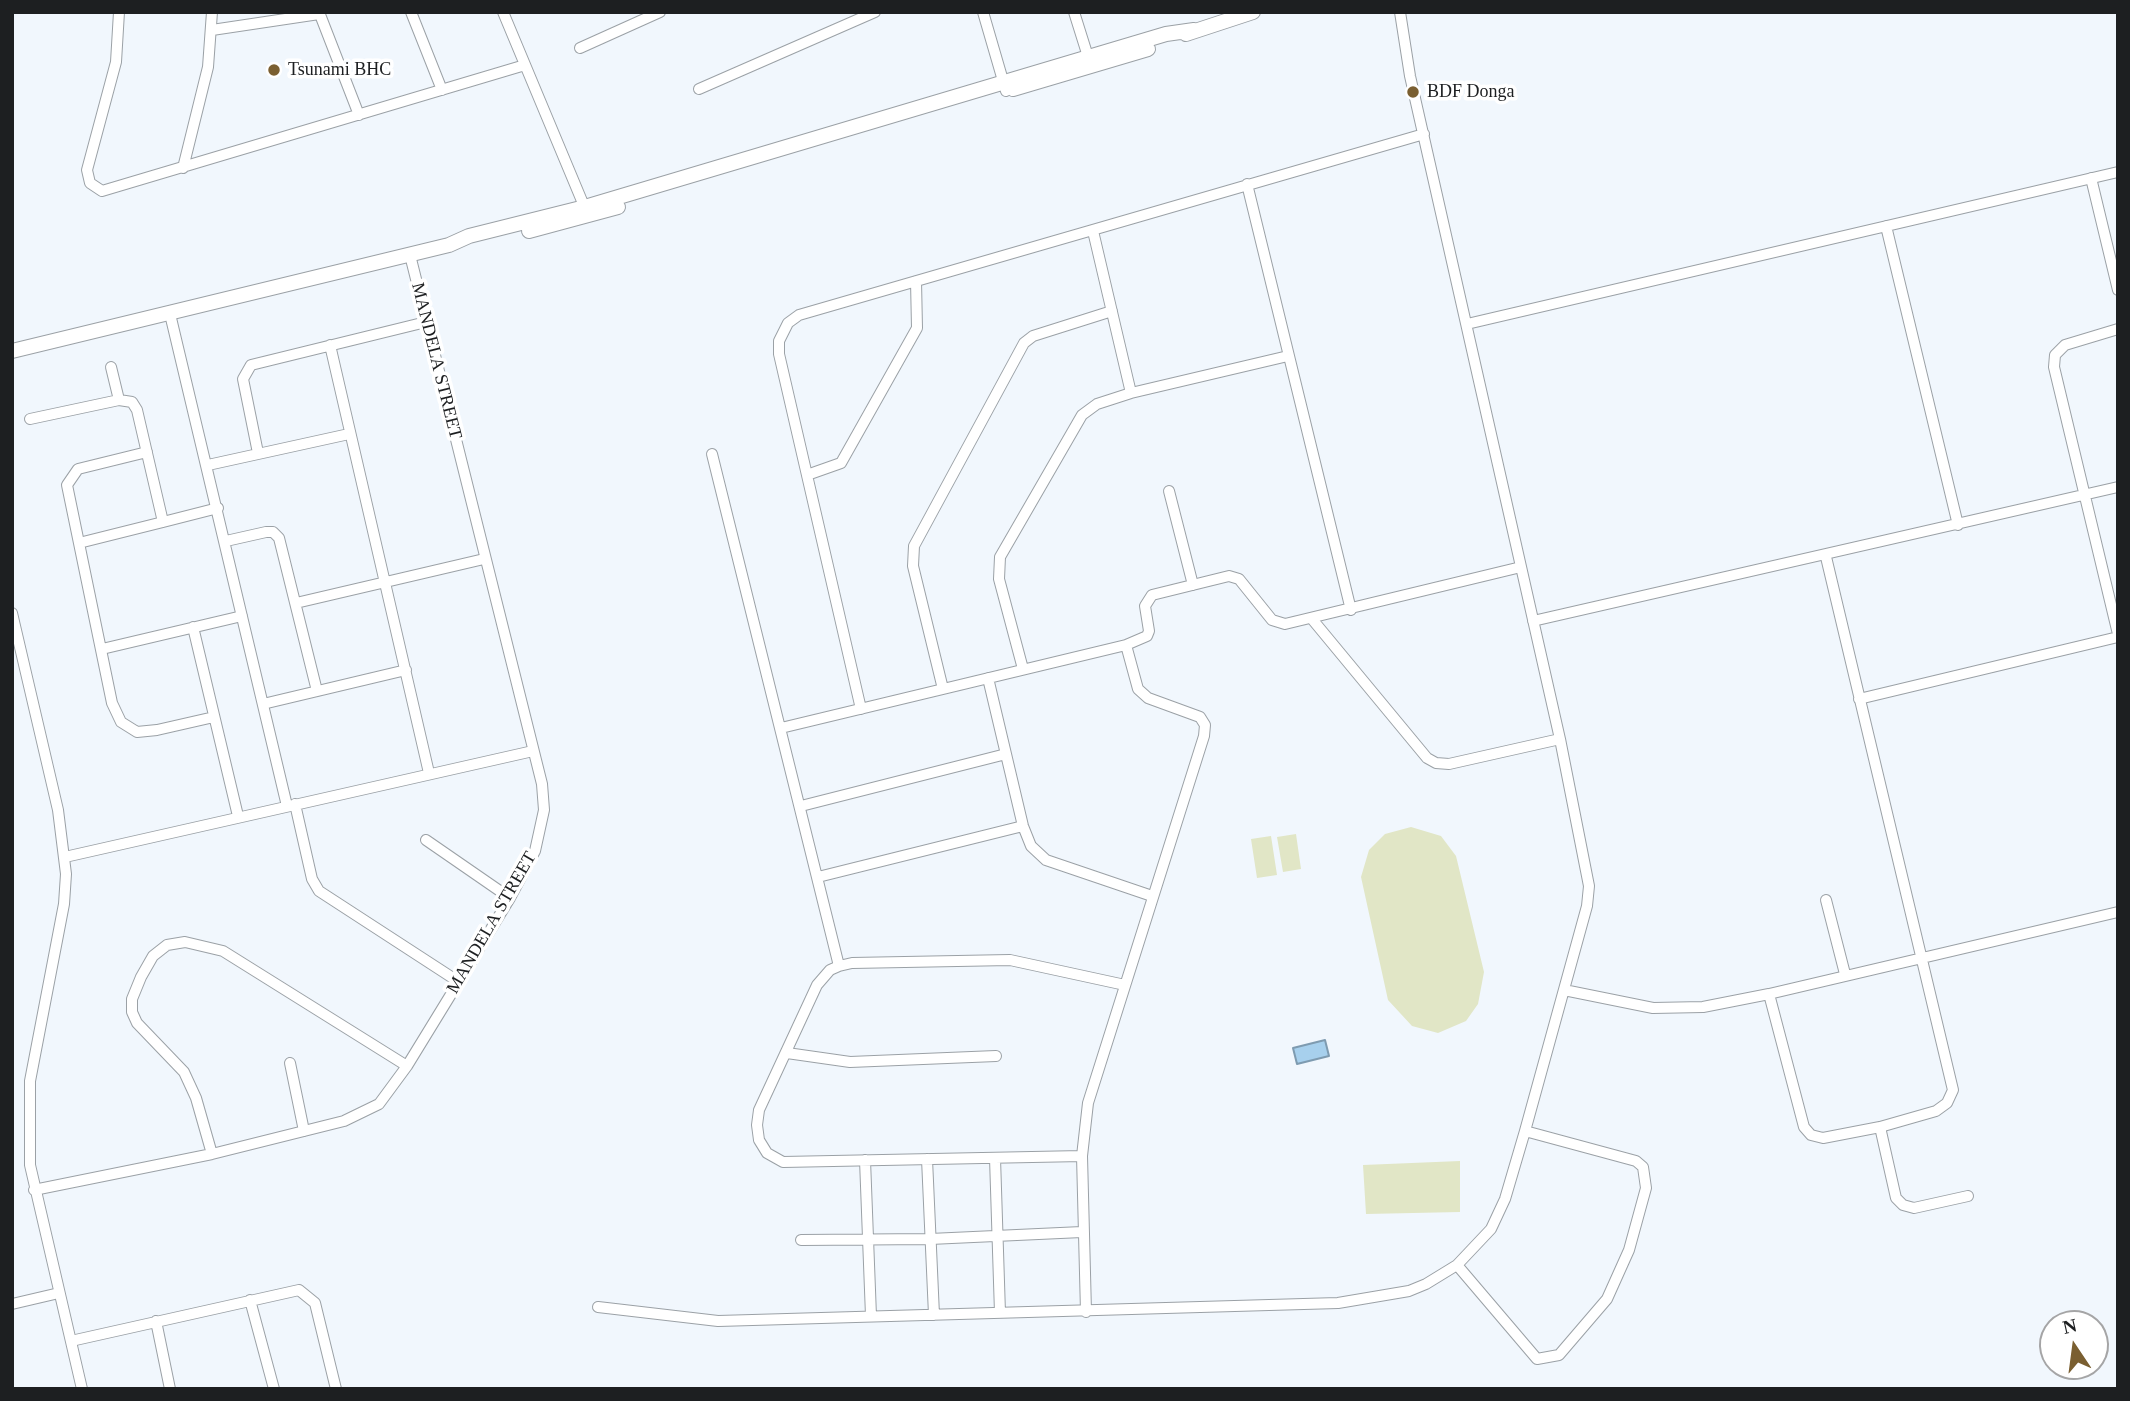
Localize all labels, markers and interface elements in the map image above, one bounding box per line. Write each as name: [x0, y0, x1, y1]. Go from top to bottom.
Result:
place label: Tsunami BHC: [288, 59, 391, 81]
marker: Tsunami BHC: [266, 62, 282, 78]
place label: BDF Donga: [1427, 81, 1515, 103]
marker: BDF Donga: [1405, 84, 1421, 100]
street label: MANDELA STREET: [406, 281, 466, 441]
street label: MANDELA STREET: [443, 848, 541, 998]
north arrow: [2039, 1310, 2109, 1380]
text: N: [2061, 1314, 2079, 1338]

